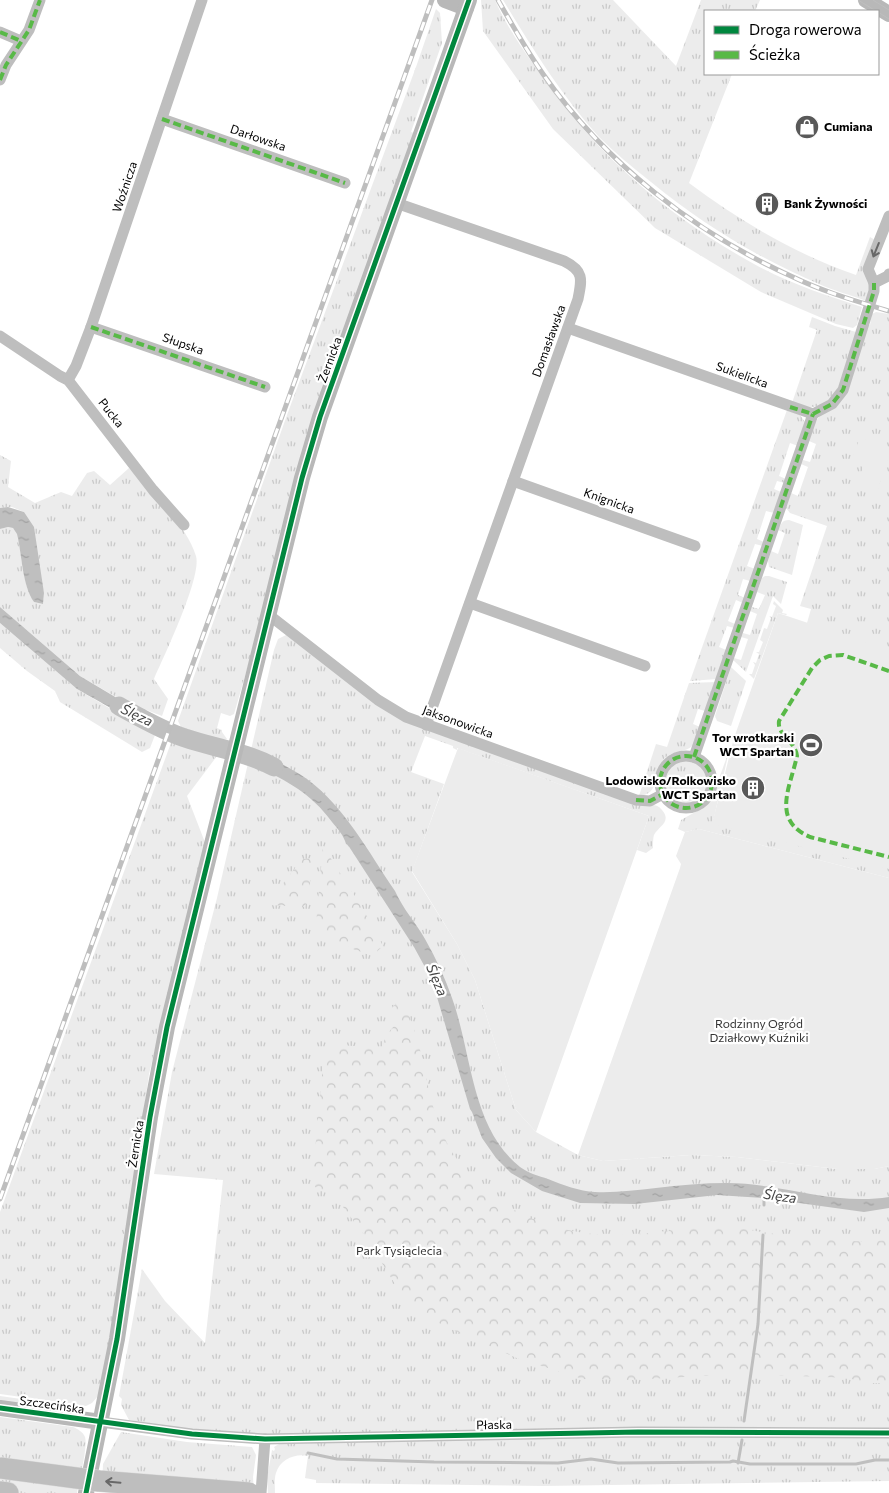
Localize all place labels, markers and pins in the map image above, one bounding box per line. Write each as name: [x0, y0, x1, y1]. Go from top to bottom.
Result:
shop icon: Cumiana: [794, 114, 820, 140]
place label: Cumiana: [824, 119, 872, 133]
building icon: Bank Żywności: [754, 191, 780, 217]
place label: Bank Żywności: [784, 196, 867, 210]
place label: Tor wrotkarski WCT Spartan: [712, 730, 794, 758]
sports icon: Tor wrotkarski WCT Spartan: [798, 732, 824, 758]
place label: Lodowisko/Rolkowisko WCT Spartan: [605, 773, 736, 801]
building icon: Lodowisko/Rolkowisko WCT Spartan: [740, 775, 766, 801]

